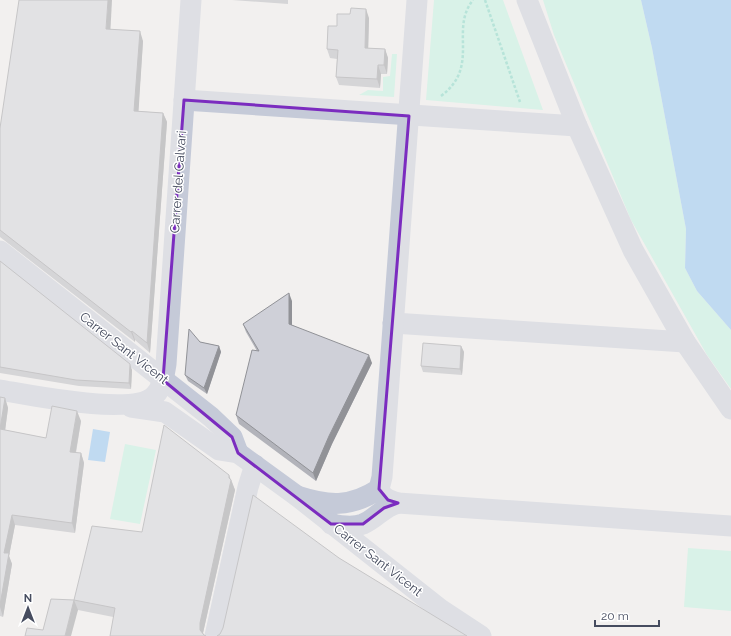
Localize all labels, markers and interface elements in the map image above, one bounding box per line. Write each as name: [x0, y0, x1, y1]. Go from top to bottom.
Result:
street label: Carrer del Calvari: [167, 130, 189, 234]
street label: Carrer Sant Vicent: [77, 309, 172, 388]
street label: Carrer Sant Vicent: [331, 521, 426, 600]
north arrow: [8, 588, 48, 628]
text: N: [24, 592, 32, 605]
scale bar: [595, 602, 659, 628]
text: 20 m: [601, 609, 629, 623]

